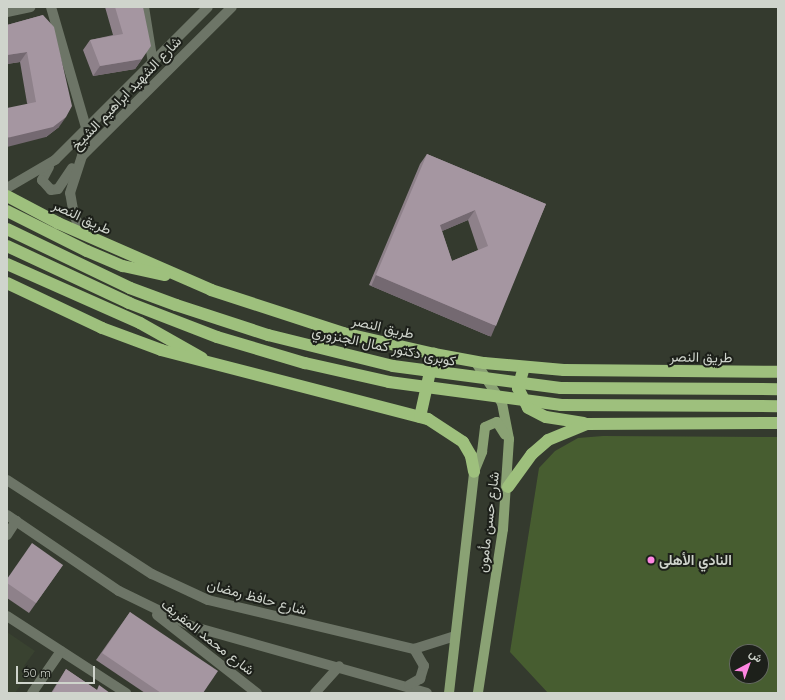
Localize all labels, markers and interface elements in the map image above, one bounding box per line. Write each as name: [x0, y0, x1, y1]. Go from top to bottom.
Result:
street label: شارع الشهيد ابراهيم الشيخ: [67, 33, 185, 153]
street label: طريق النصر: [50, 196, 114, 238]
street label: طريق النصر: [350, 312, 416, 342]
street label: كوبرى دكتور كمال الجنزوري: [311, 323, 457, 369]
street label: طريق النصر: [669, 348, 733, 366]
street label: شارع حسن مأمون: [473, 471, 503, 573]
place label: النادي الأهلى: [659, 552, 732, 568]
marker: النادي الأهلى: [646, 555, 656, 565]
street label: شارع حافظ رمضان: [205, 576, 309, 618]
street label: شارع محمد المقريف: [158, 595, 258, 679]
north arrow: [729, 644, 769, 684]
text: ش: [747, 646, 766, 665]
scale bar: [18, 658, 97, 684]
text: 50 m: [23, 665, 51, 680]

